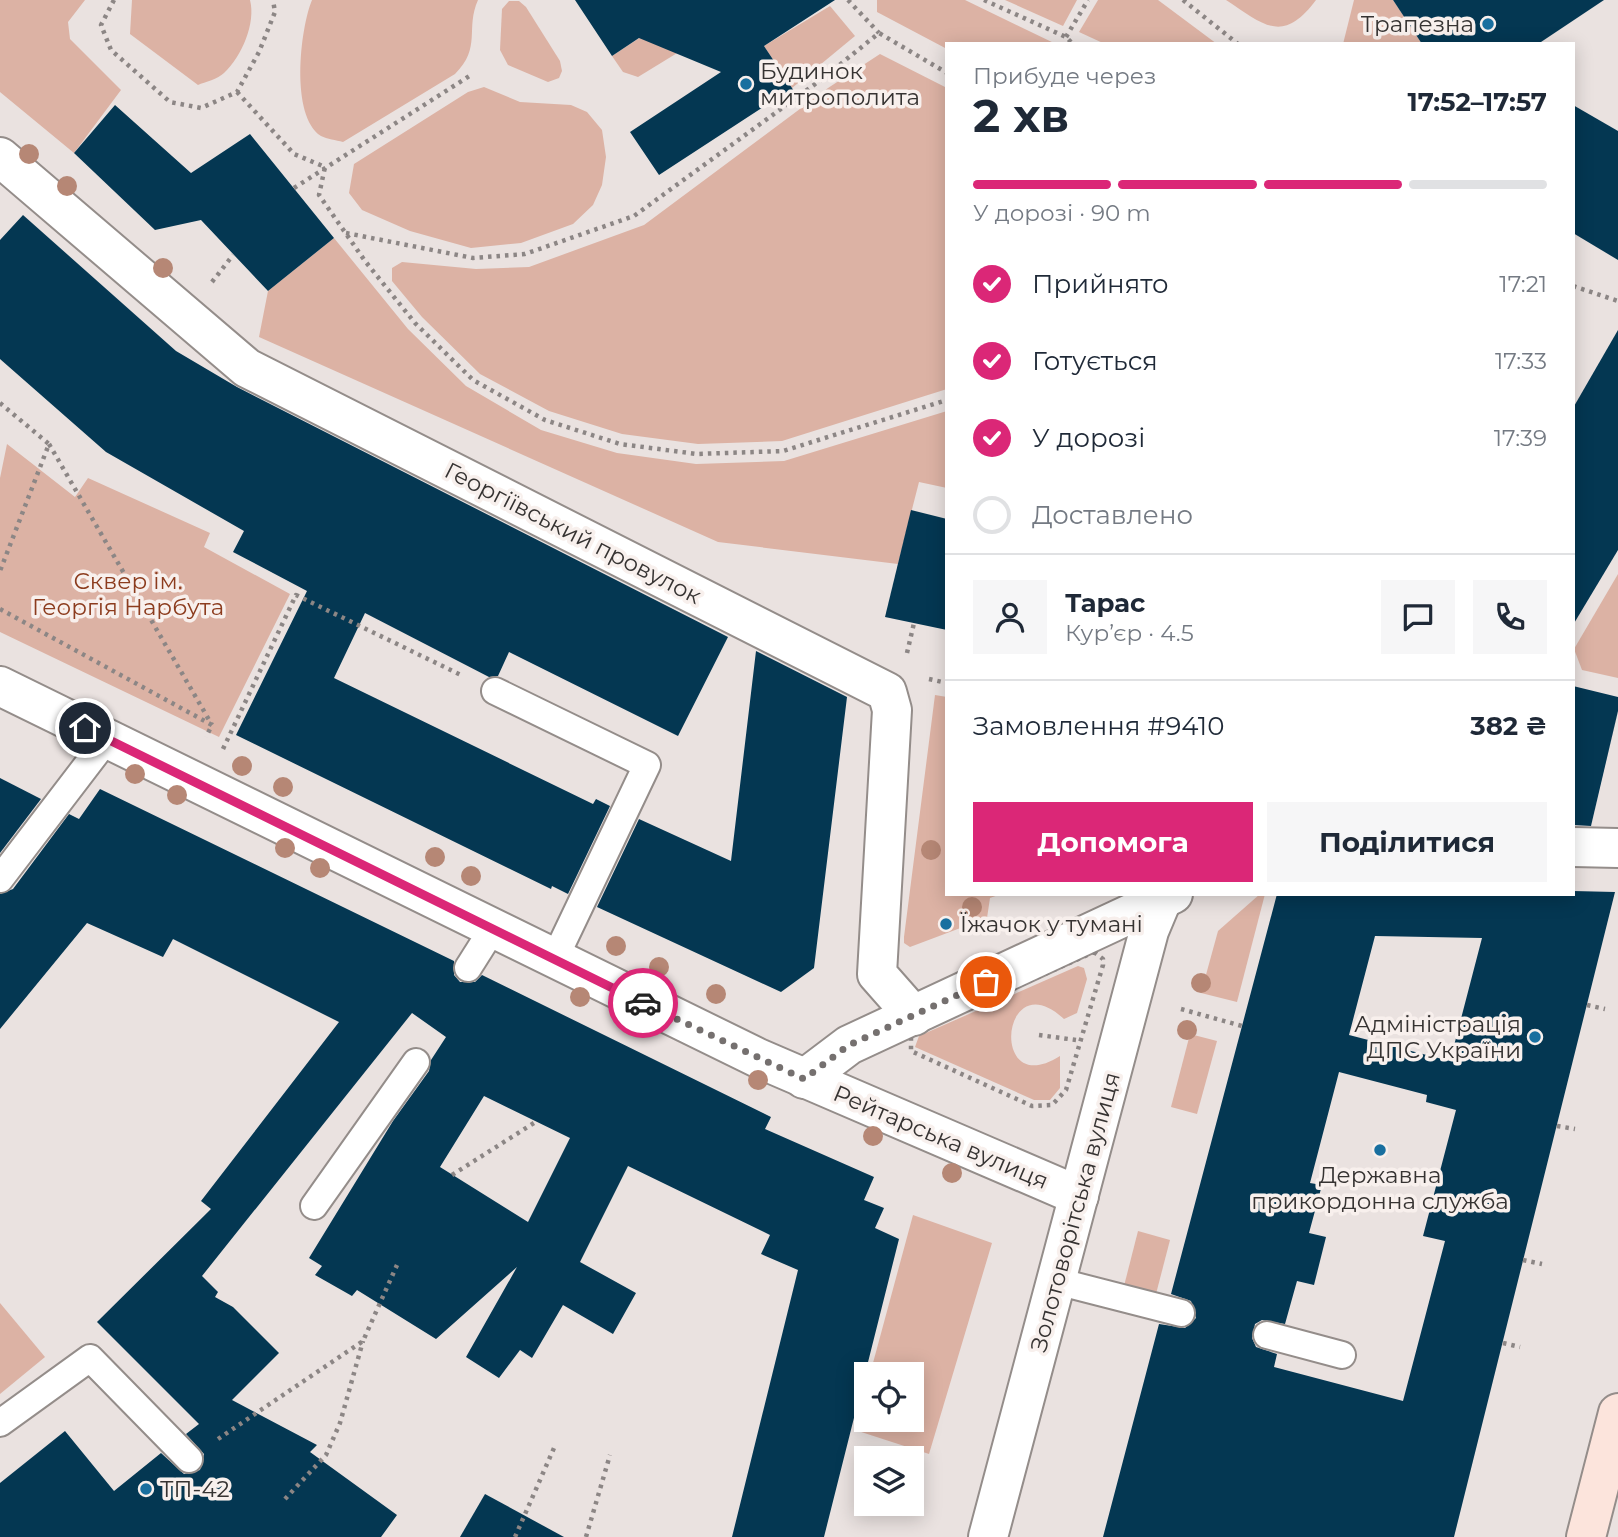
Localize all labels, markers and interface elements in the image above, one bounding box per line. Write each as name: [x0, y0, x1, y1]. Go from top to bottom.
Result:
place label: Трапезна: [1361, 10, 1474, 38]
marker: Трапезна: [1480, 16, 1496, 32]
place label: Будинок митрополита: [760, 57, 920, 111]
text: Прибуде через: [973, 62, 1156, 90]
marker: Будинок митрополита: [738, 76, 754, 92]
text: 17:52–17:57: [1407, 86, 1547, 118]
text: 2 хв: [973, 87, 1069, 144]
text: У дорозі · 90 m: [973, 199, 1151, 227]
icon: check: [973, 265, 1011, 303]
text: Прийнято: [1032, 268, 1169, 300]
text: 17:21: [1499, 270, 1547, 298]
icon: check: [973, 342, 1011, 380]
text: Готується: [1032, 345, 1158, 377]
text: 17:33: [1495, 347, 1547, 375]
icon: check: [973, 419, 1011, 457]
text: У дорозі: [1032, 422, 1145, 454]
text: 17:39: [1494, 424, 1547, 452]
street label: Георгіївський провулок: [440, 456, 706, 610]
text: Доставлено: [1032, 499, 1193, 531]
park label: Сквер ім. Георгія Нарбута: [32, 567, 224, 621]
button: person: [973, 580, 1047, 654]
button: chat: [1381, 580, 1455, 654]
button: phone: [1473, 580, 1547, 654]
text: Тарас: [1065, 587, 1145, 619]
text: Кур’єр · 4.5: [1065, 619, 1194, 647]
pin: [55, 698, 115, 758]
icon: home: [66, 709, 104, 747]
text: Замовлення #9410: [973, 710, 1224, 742]
text: 382 ₴: [1470, 710, 1547, 742]
button: Допомога: [973, 802, 1253, 882]
button: Поділитися: [1267, 802, 1547, 882]
place label: Їжачок у тумані: [960, 910, 1143, 938]
marker: Їжачок у тумані: [938, 916, 954, 932]
pin: [956, 952, 1016, 1012]
icon: bag: [967, 963, 1005, 1001]
courier: [608, 968, 678, 1038]
icon: car: [624, 984, 662, 1022]
place label: Адміністрація ДПС України: [1354, 1010, 1521, 1064]
marker: Адміністрація ДПС України: [1527, 1029, 1543, 1045]
street label: Золотоворітська вулиця: [1024, 1069, 1126, 1355]
street label: Рейтарська вулиця: [829, 1079, 1053, 1195]
marker: Державна прикордонна служба: [1372, 1142, 1388, 1158]
place label: Державна прикордонна служба: [1251, 1161, 1509, 1215]
map controls: [854, 1362, 924, 1516]
button: locate: [854, 1362, 924, 1432]
button: layers: [854, 1446, 924, 1516]
place label: ТП-42: [160, 1475, 230, 1503]
marker: ТП-42: [138, 1481, 154, 1497]

